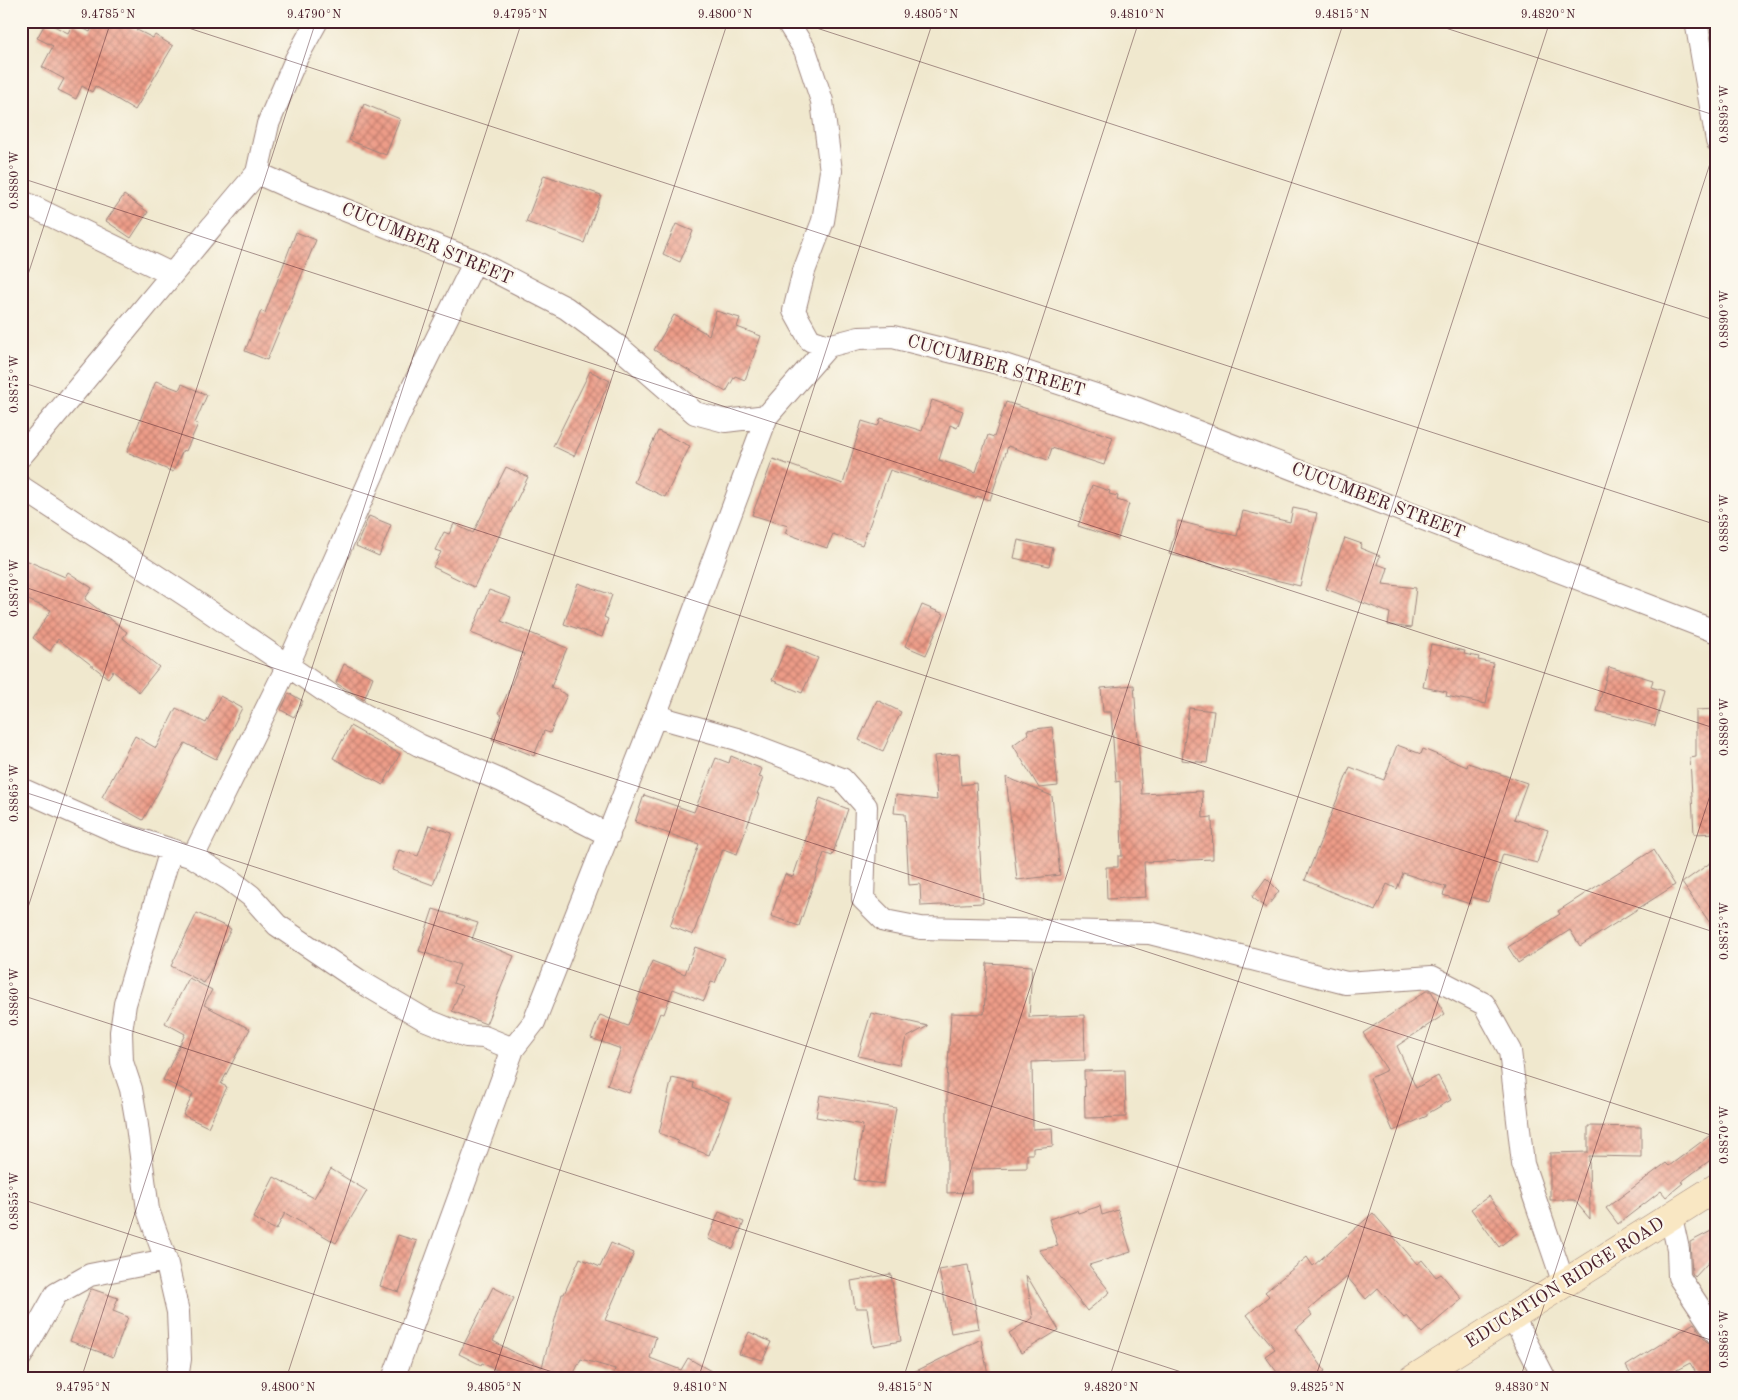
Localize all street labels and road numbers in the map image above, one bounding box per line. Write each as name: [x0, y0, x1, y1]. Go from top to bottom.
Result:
street label: CUCUMBER STREET: [339, 200, 515, 288]
street label: CUCUMBER STREET: [905, 332, 1087, 400]
street label: CUCUMBER STREET: [1289, 460, 1467, 542]
street label: EDUCATION RIDGE ROAD: [1462, 1214, 1668, 1352]

